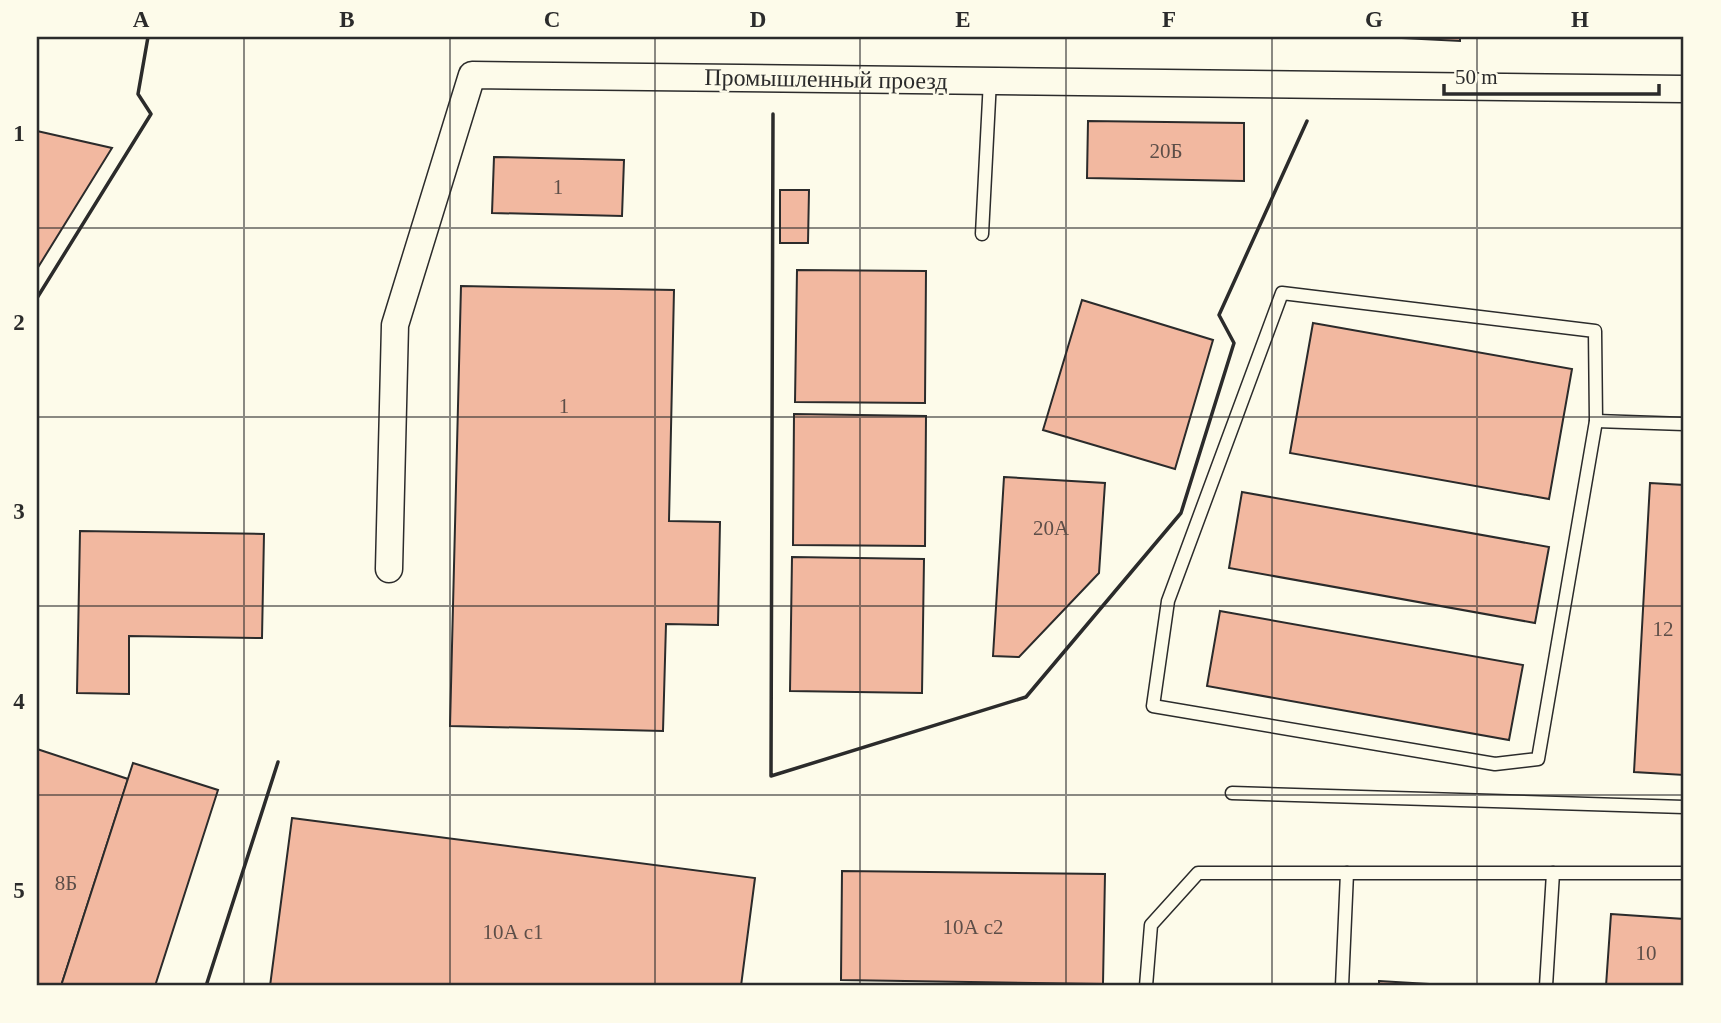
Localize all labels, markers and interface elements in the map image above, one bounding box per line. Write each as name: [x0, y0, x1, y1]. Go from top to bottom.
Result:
text: A: [133, 7, 150, 32]
text: B: [339, 7, 355, 32]
text: C: [544, 7, 560, 32]
text: D: [750, 7, 766, 32]
text: E: [955, 7, 971, 32]
text: F: [1162, 7, 1176, 32]
text: G: [1365, 7, 1383, 32]
text: H: [1571, 7, 1589, 32]
scale bar: [1444, 52, 1660, 96]
street label: Промышленный проезд: [704, 64, 948, 94]
text: 50 m: [1455, 65, 1498, 89]
text: 1: [13, 121, 25, 146]
house number: 20Б: [1149, 139, 1183, 163]
house number: 1: [553, 175, 563, 199]
text: 2: [13, 310, 25, 335]
house number: 1: [559, 394, 569, 418]
text: 3: [13, 499, 25, 524]
house number: 20А: [1033, 516, 1070, 540]
house number: 12: [1653, 617, 1674, 641]
text: 4: [13, 689, 25, 714]
house number: 8Б: [55, 871, 77, 895]
text: 5: [13, 878, 25, 903]
house number: 10А с2: [942, 915, 1004, 939]
house number: 10А с1: [482, 920, 544, 944]
house number: 10: [1636, 941, 1657, 965]

